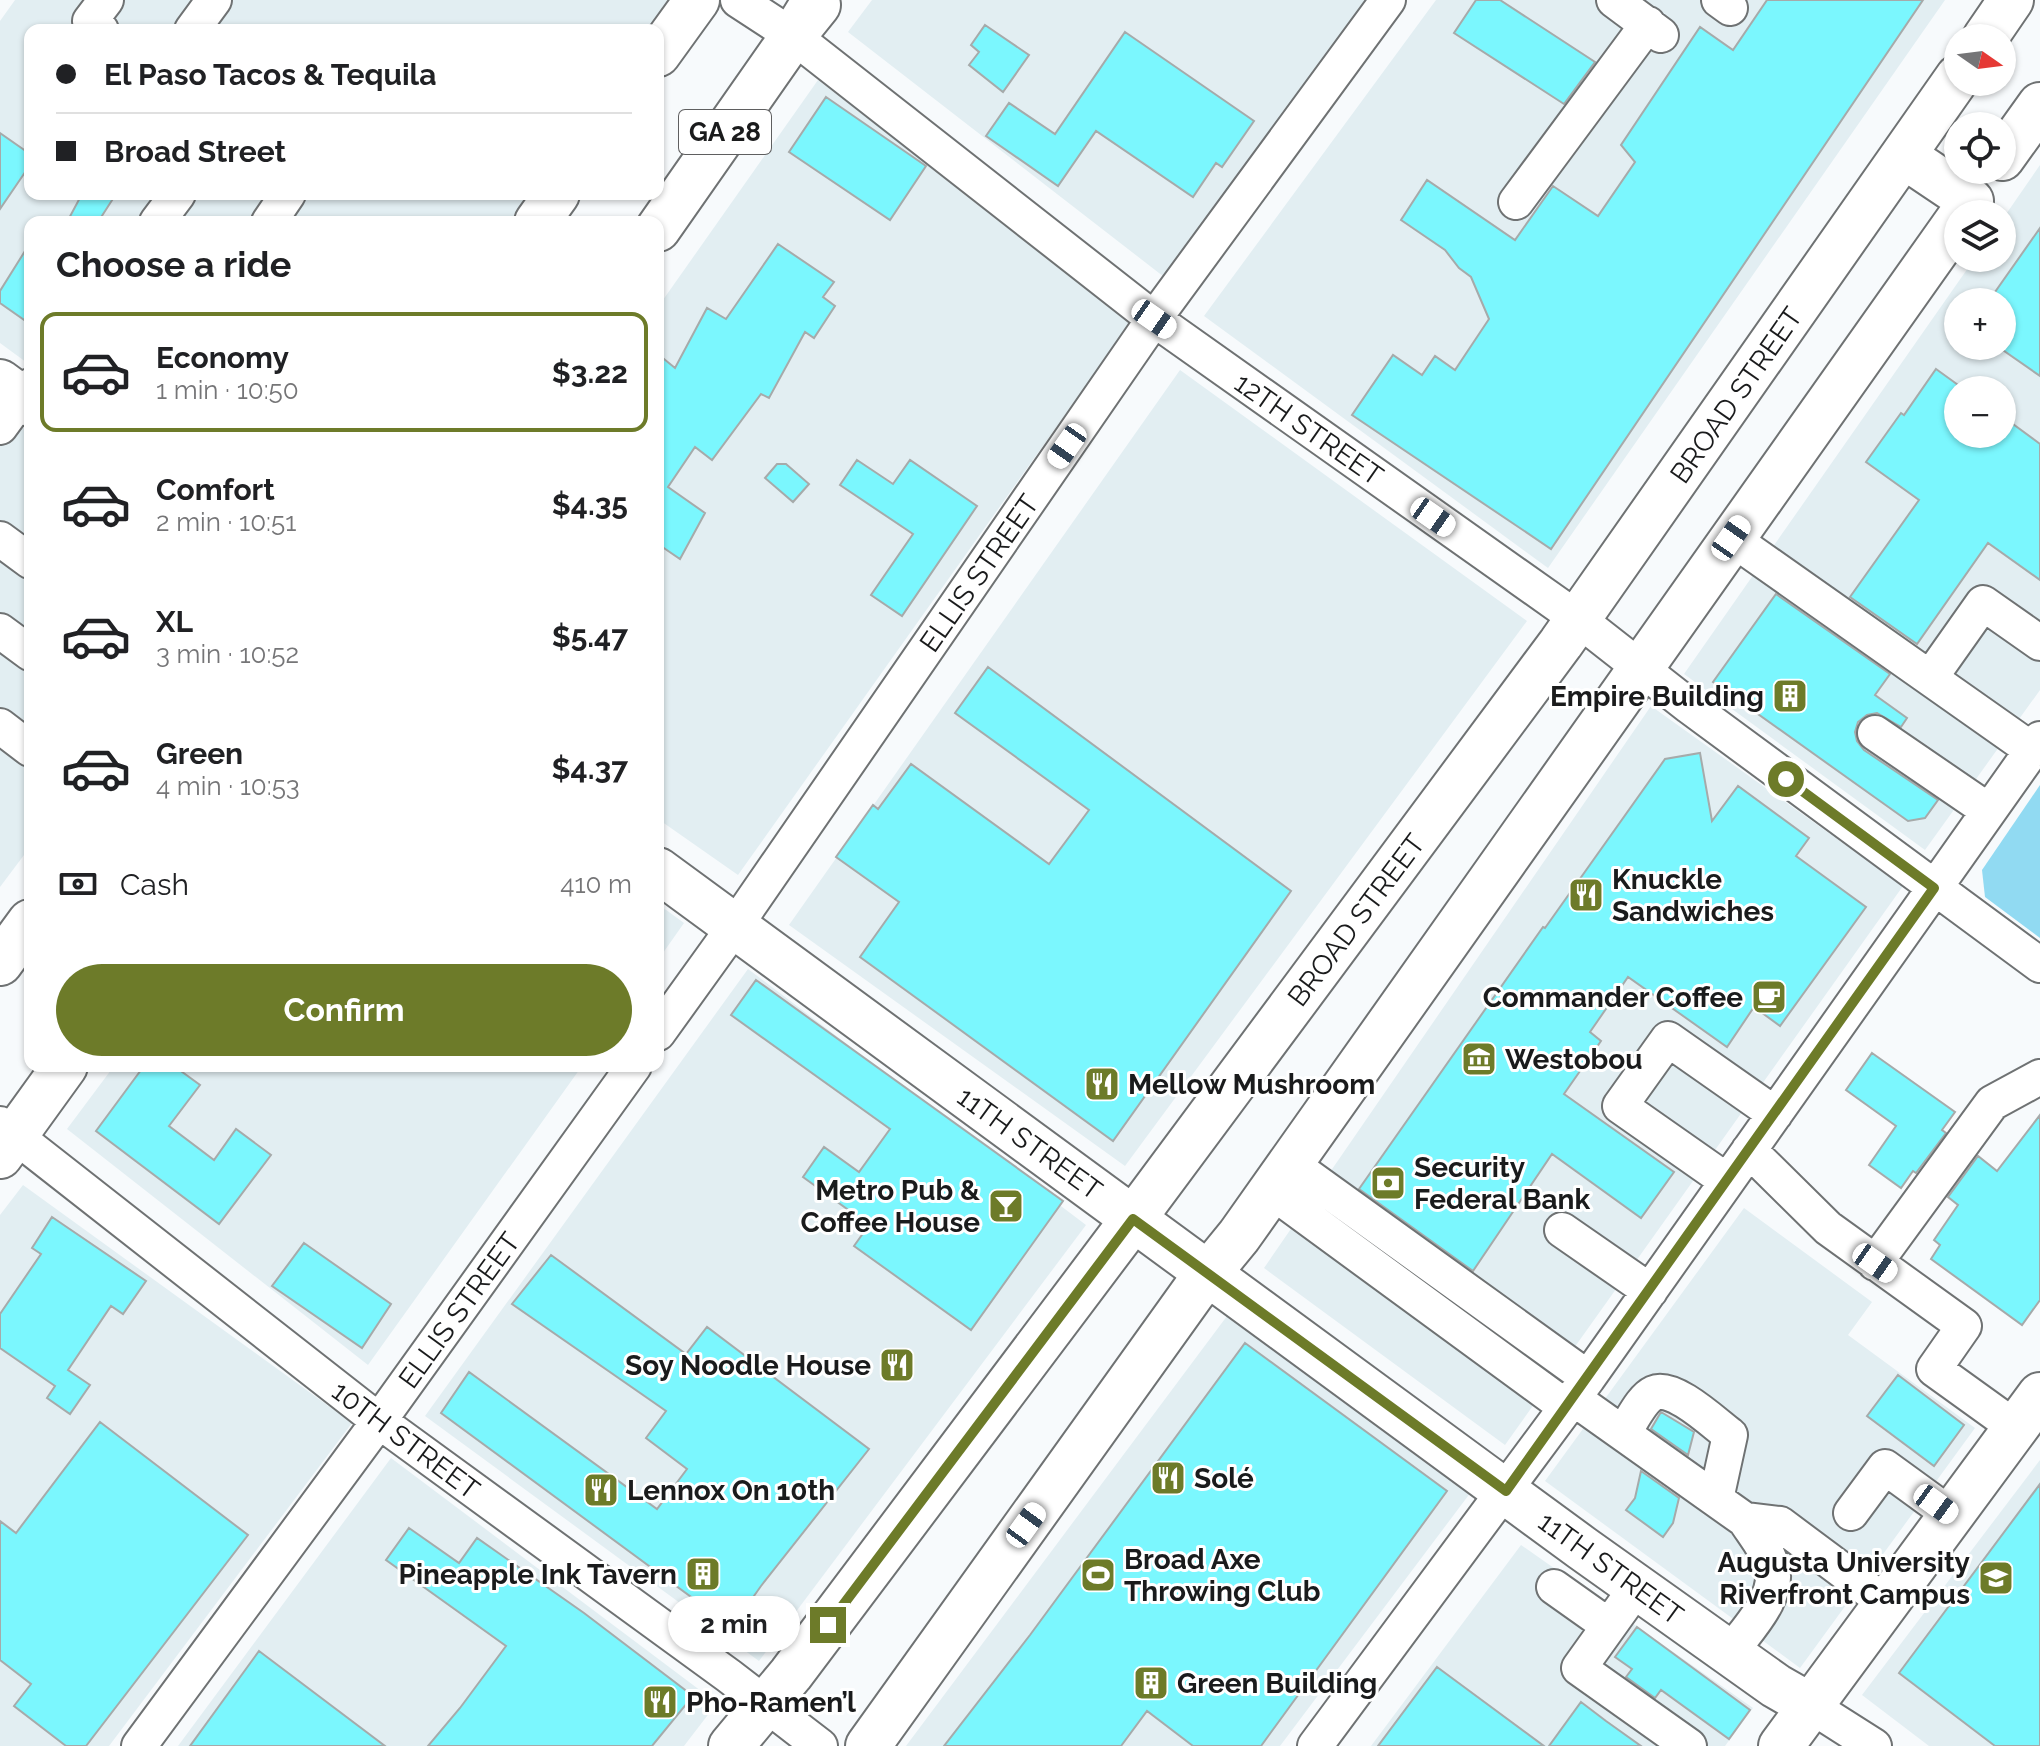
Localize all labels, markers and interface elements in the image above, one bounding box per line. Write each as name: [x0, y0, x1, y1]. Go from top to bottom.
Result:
north arrow: [1944, 24, 2016, 96]
map controls: [1944, 24, 2016, 448]
text: El Paso Tacos & Tequila: [104, 57, 436, 92]
road number: GA 28: [679, 110, 771, 154]
button: locate: [1944, 112, 2016, 184]
text: Broad Street: [104, 134, 286, 169]
button: layers: [1944, 200, 2016, 272]
text: Choose a ride: [56, 243, 291, 285]
button: +: [1944, 288, 2016, 360]
car: [1127, 295, 1181, 343]
street label: BROAD STREET: [1664, 301, 1809, 489]
icon: car: [60, 336, 132, 408]
text: Economy: [156, 340, 289, 375]
text: $3.22: [552, 355, 628, 390]
street label: 12TH STREET: [1228, 366, 1389, 493]
text: 1 min · 10:50: [156, 375, 299, 405]
button: −: [1944, 376, 2016, 448]
car: [1043, 419, 1091, 473]
icon: car: [60, 468, 132, 540]
text: Comfort: [156, 472, 275, 507]
text: $4.35: [552, 487, 628, 522]
street label: ELLIS STREET: [913, 488, 1046, 658]
car: [1406, 493, 1460, 541]
text: 2 min · 10:51: [156, 507, 296, 537]
car: [1707, 511, 1755, 565]
icon: car: [60, 600, 132, 672]
text: XL: [156, 604, 193, 639]
text: $5.47: [552, 619, 628, 654]
text: 3 min · 10:52: [156, 639, 299, 669]
building icon: Empire Building: [1771, 677, 1809, 715]
place label: Empire Building: [1550, 680, 1764, 713]
icon: car: [60, 732, 132, 804]
text: Green: [156, 736, 243, 771]
text: $4.37: [552, 751, 628, 786]
route start: [1768, 761, 1804, 797]
text: 4 min · 10:53: [156, 771, 300, 801]
street label: BROAD STREET: [1281, 828, 1432, 1013]
icon: cash: [56, 862, 100, 906]
place label: Knuckle Sandwiches: [1612, 863, 1774, 928]
text: Cash: [120, 867, 189, 902]
text: 410 m: [560, 869, 632, 899]
restaurant icon: Knuckle Sandwiches: [1567, 876, 1605, 914]
button: Confirm: [56, 964, 632, 1056]
cafe icon: Commander Coffee: [1750, 978, 1788, 1016]
place label: Commander Coffee: [1483, 981, 1743, 1014]
museum icon: Westobou: [1460, 1040, 1498, 1078]
place label: Westobou: [1505, 1043, 1643, 1076]
restaurant icon: Mellow Mushroom: [1083, 1065, 1121, 1103]
place label: Mellow Mushroom: [1128, 1068, 1375, 1101]
street label: 11TH STREET: [951, 1080, 1108, 1207]
place label: Security Federal Bank: [1414, 1151, 1591, 1216]
bank icon: Security Federal Bank: [1369, 1164, 1407, 1202]
place label: Metro Pub & Coffee House: [800, 1174, 980, 1239]
bar icon: Metro Pub & Coffee House: [987, 1187, 1025, 1225]
street label: ELLIS STREET: [392, 1226, 527, 1395]
car: [1848, 1239, 1902, 1287]
restaurant icon: Soy Noodle House: [878, 1346, 916, 1384]
place label: Soy Noodle House: [625, 1349, 871, 1382]
street label: 10TH STREET: [326, 1374, 486, 1506]
restaurant icon: Solé: [1149, 1459, 1187, 1497]
place label: Solé: [1194, 1462, 1254, 1495]
restaurant icon: Lennox On 10th: [582, 1471, 620, 1509]
place label: Lennox On 10th: [627, 1474, 835, 1507]
car: [1910, 1480, 1962, 1528]
car: [1002, 1499, 1050, 1551]
street label: 11TH STREET: [1532, 1505, 1689, 1632]
place label: Broad Axe Throwing Club: [1124, 1543, 1321, 1608]
place label: Augusta University Riverfront Campus: [1717, 1546, 1971, 1611]
building icon: Pineapple Ink Tavern: [684, 1555, 722, 1593]
sports icon: Broad Axe Throwing Club: [1079, 1556, 1117, 1594]
place label: Pineapple Ink Tavern: [398, 1558, 677, 1591]
school or university icon: Augusta University Riverfront Campus: [1977, 1559, 2015, 1597]
callout: 2 min: [668, 1597, 800, 1653]
route end: [810, 1607, 846, 1643]
text: 2 min: [700, 1609, 768, 1639]
building icon: Green Building: [1132, 1664, 1170, 1702]
place label: Green Building: [1177, 1667, 1377, 1700]
restaurant icon: Pho-Ramen’l: [641, 1683, 679, 1721]
place label: Pho-Ramen’l: [686, 1686, 856, 1719]

